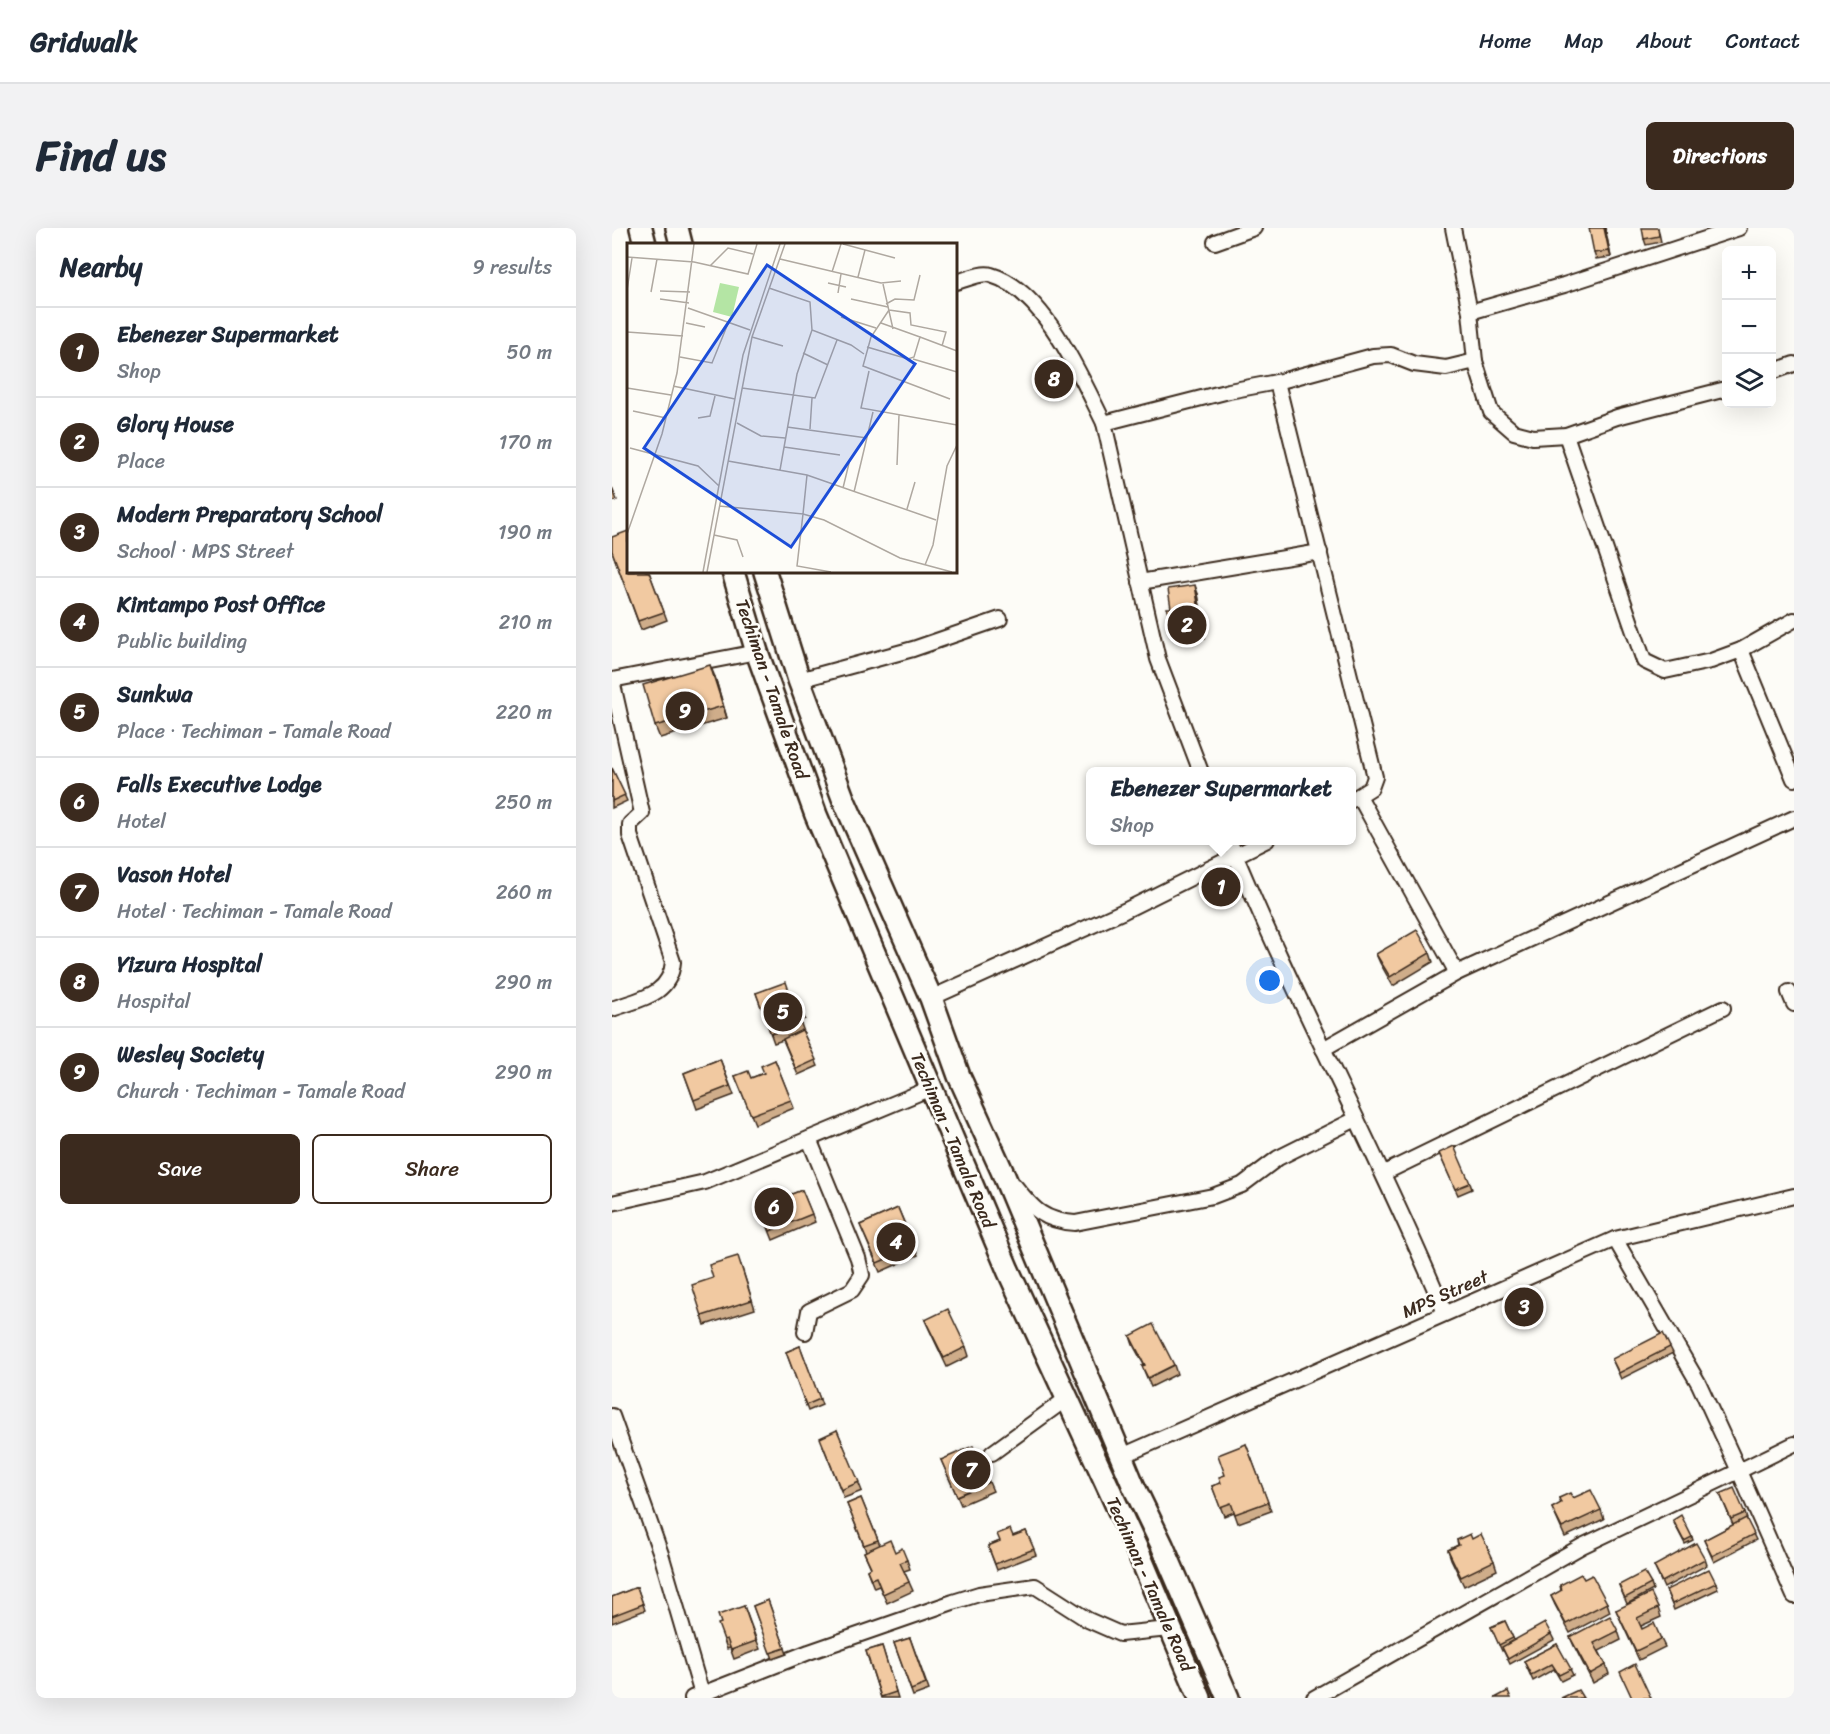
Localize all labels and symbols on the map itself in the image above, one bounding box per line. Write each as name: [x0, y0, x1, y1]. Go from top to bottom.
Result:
inset map: [627, 243, 957, 573]
pin: 8: [1034, 356, 1074, 402]
street label: Techiman - Tamale Road: [726, 595, 818, 785]
pin: 2: [1168, 602, 1206, 648]
pin: 9: [666, 688, 704, 734]
pin: 1: [1202, 864, 1240, 910]
your location: [1255, 966, 1284, 995]
pin: 5: [764, 990, 802, 1034]
street label: Techiman - Tamale Road: [901, 1047, 1005, 1234]
pin: 6: [754, 1184, 794, 1230]
pin: 4: [876, 1220, 916, 1264]
street label: MPS Street: [1397, 1260, 1494, 1327]
pin: 3: [1504, 1284, 1544, 1330]
pin: 7: [952, 1448, 990, 1492]
street label: Techiman - Tamale Road: [1097, 1491, 1204, 1678]

